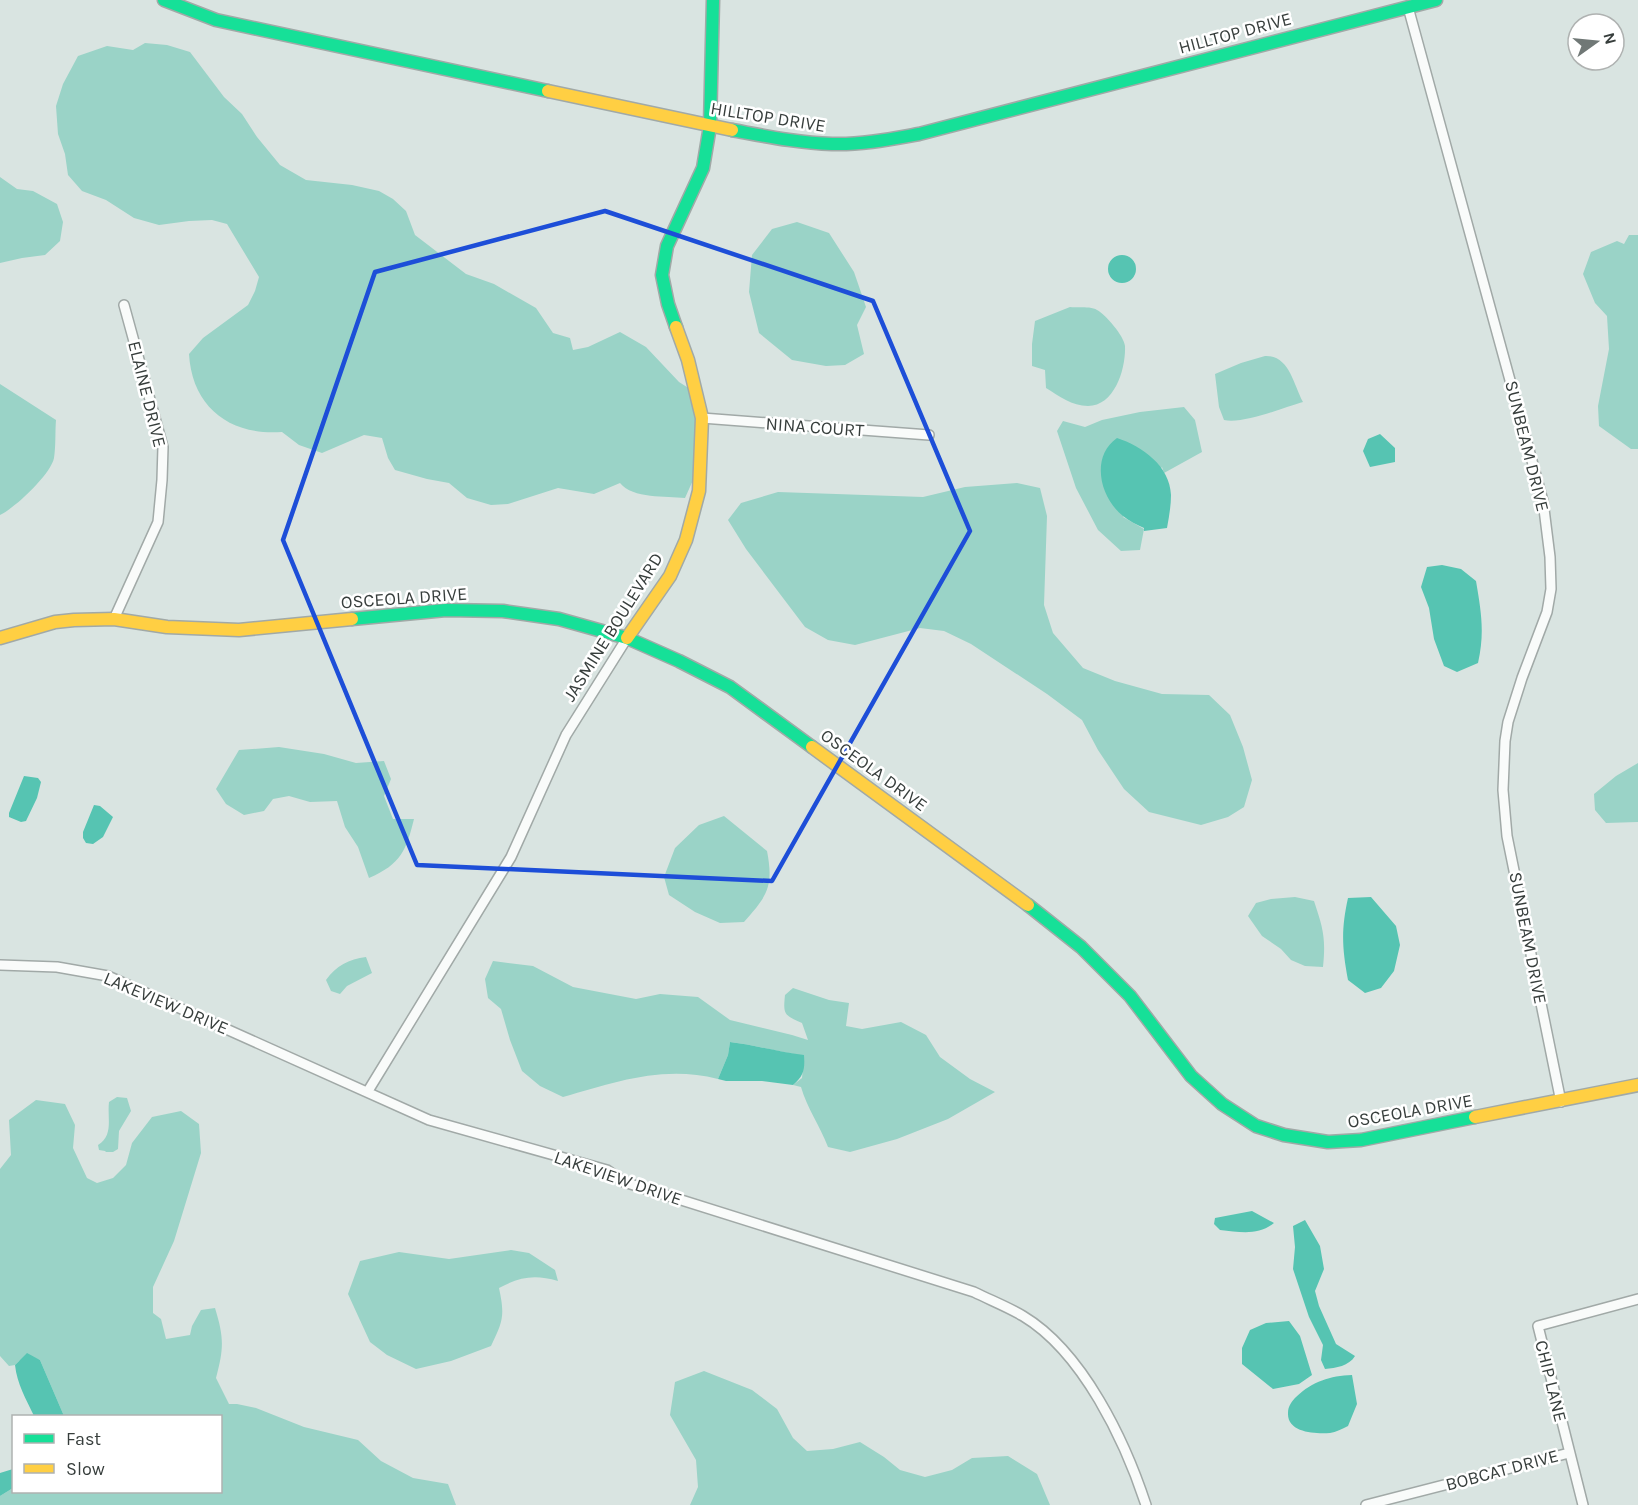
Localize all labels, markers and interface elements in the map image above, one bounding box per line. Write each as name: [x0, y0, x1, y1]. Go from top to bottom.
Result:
street label: HILLTOP DRIVE: [1176, 7, 1294, 59]
north arrow: [1566, 12, 1626, 72]
text: N: [1599, 30, 1621, 46]
street label: HILLTOP DRIVE: [709, 97, 827, 137]
street label: ELAINE DRIVE: [123, 339, 171, 449]
street label: SUNBEAM DRIVE: [1500, 378, 1554, 514]
street label: NINA COURT: [765, 413, 865, 441]
street label: JASMINE BOULEVARD: [558, 549, 668, 705]
street label: OSCEOLA DRIVE: [340, 583, 468, 613]
street label: OSCEOLA DRIVE: [816, 724, 932, 816]
street label: SUNBEAM DRIVE: [1504, 870, 1552, 1006]
street label: LAKEVIEW DRIVE: [100, 967, 232, 1039]
street label: OSCEOLA DRIVE: [1346, 1089, 1474, 1133]
street label: LAKEVIEW DRIVE: [551, 1146, 685, 1210]
street label: CHIP LANE: [1530, 1338, 1572, 1424]
legend: [12, 1415, 222, 1493]
text: Fast: [66, 1428, 101, 1450]
street label: BOBCAT DRIVE: [1443, 1444, 1561, 1496]
text: Slow: [66, 1458, 105, 1480]

